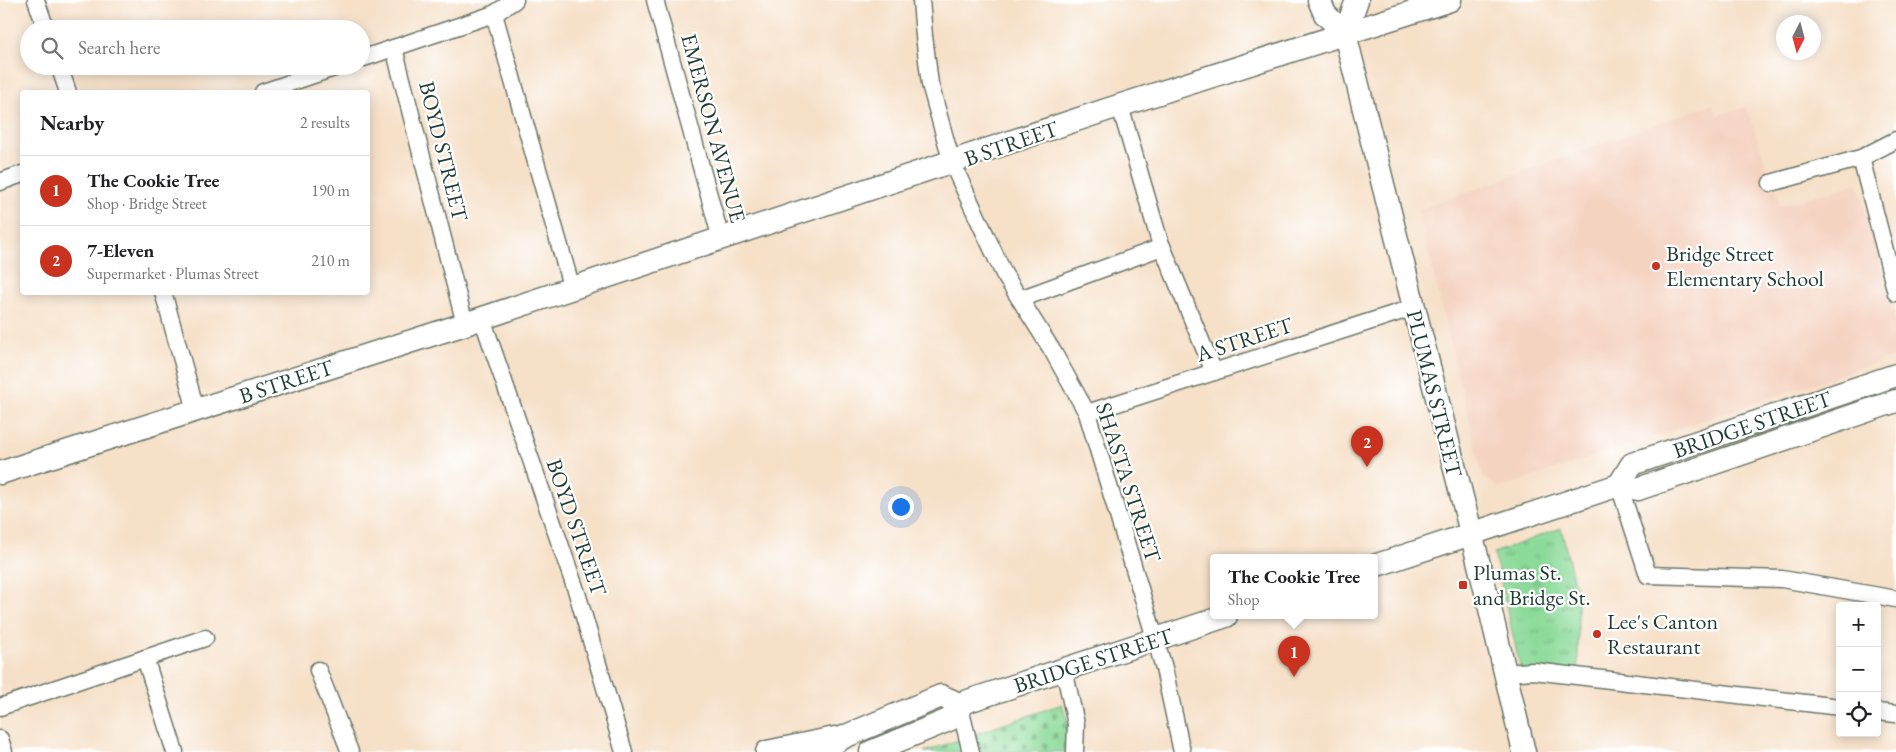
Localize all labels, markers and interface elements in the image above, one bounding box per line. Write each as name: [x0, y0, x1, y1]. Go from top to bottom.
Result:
north arrow: [1776, 15, 1821, 60]
search box: [20, 20, 370, 75]
street label: EMERSON AVENUE: [674, 30, 753, 226]
icon: search: [38, 34, 66, 62]
text: Search here: [78, 35, 160, 60]
street label: BOYD STREET: [412, 78, 475, 224]
text: Nearby: [40, 109, 104, 136]
text: 2 results: [300, 112, 350, 133]
street label: B STREET: [960, 114, 1062, 173]
text: The Cookie Tree: [87, 168, 220, 193]
text: 1: [52, 180, 60, 201]
text: 190 m: [311, 180, 350, 201]
text: Shop · Bridge Street: [87, 193, 207, 214]
text: 7-Eleven: [87, 238, 154, 263]
place label: Bridge Street Elementary School: [1666, 239, 1824, 293]
text: 2: [52, 250, 60, 271]
text: 210 m: [311, 250, 350, 271]
marker: Bridge Street Elementary School: [1650, 260, 1662, 272]
text: Supermarket · Plumas Street: [87, 263, 259, 284]
street label: PLUMAS STREET: [1400, 307, 1469, 480]
street label: A STREET: [1191, 310, 1296, 369]
street label: B STREET: [235, 353, 337, 410]
street label: BRIDGE STREET: [1669, 384, 1835, 465]
street label: SHASTA STREET: [1089, 399, 1168, 566]
pin: 2: [1351, 426, 1383, 467]
street label: BOYD STREET: [540, 455, 614, 600]
your location: [888, 494, 914, 520]
popup: [1210, 554, 1378, 619]
place label: Plumas St. and Bridge St.: [1473, 558, 1590, 612]
text: The Cookie Tree: [1228, 564, 1360, 589]
marker: Plumas St. and Bridge St.: [1457, 579, 1469, 591]
text: Shop: [1228, 589, 1260, 610]
map controls: [1836, 602, 1881, 737]
button: +: [1836, 602, 1881, 647]
place label: Lee's Canton Restaurant: [1607, 607, 1719, 661]
street label: BRIDGE STREET: [1010, 621, 1177, 700]
marker: Lee's Canton Restaurant: [1591, 628, 1603, 640]
pin: 1: [1278, 636, 1310, 677]
button: −: [1836, 647, 1881, 692]
button: locate: [1836, 692, 1881, 737]

